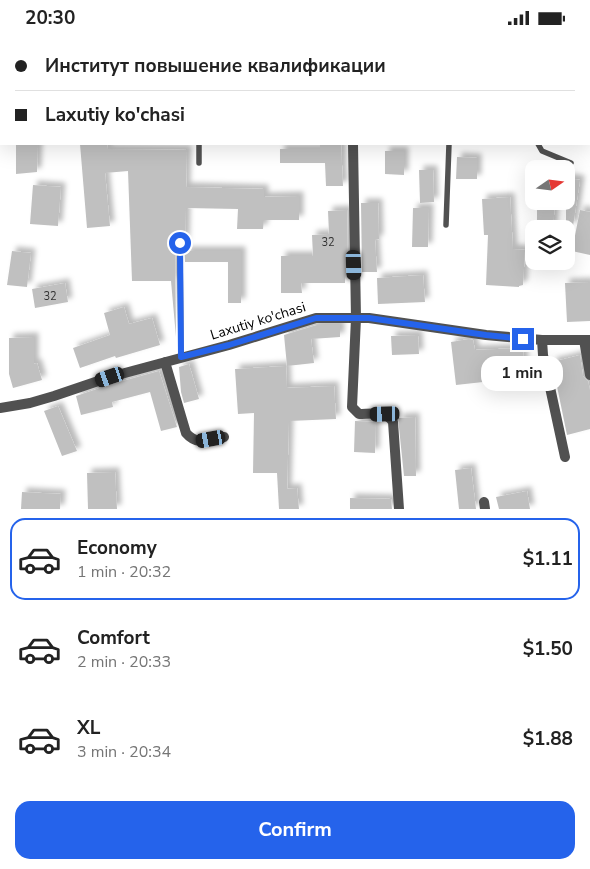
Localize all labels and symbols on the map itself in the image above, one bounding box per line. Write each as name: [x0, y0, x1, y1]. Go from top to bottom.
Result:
north arrow: [525, 160, 575, 210]
route start: [169, 232, 191, 254]
house number: 32: [321, 235, 335, 250]
car: [345, 250, 362, 280]
house number: 32: [43, 289, 57, 304]
street label: Laxutiy ko'chasi: [208, 297, 308, 345]
route end: [512, 328, 534, 350]
callout: 1 min: [482, 357, 564, 391]
car: [93, 365, 126, 389]
car: [369, 406, 400, 422]
car: [194, 429, 227, 449]

